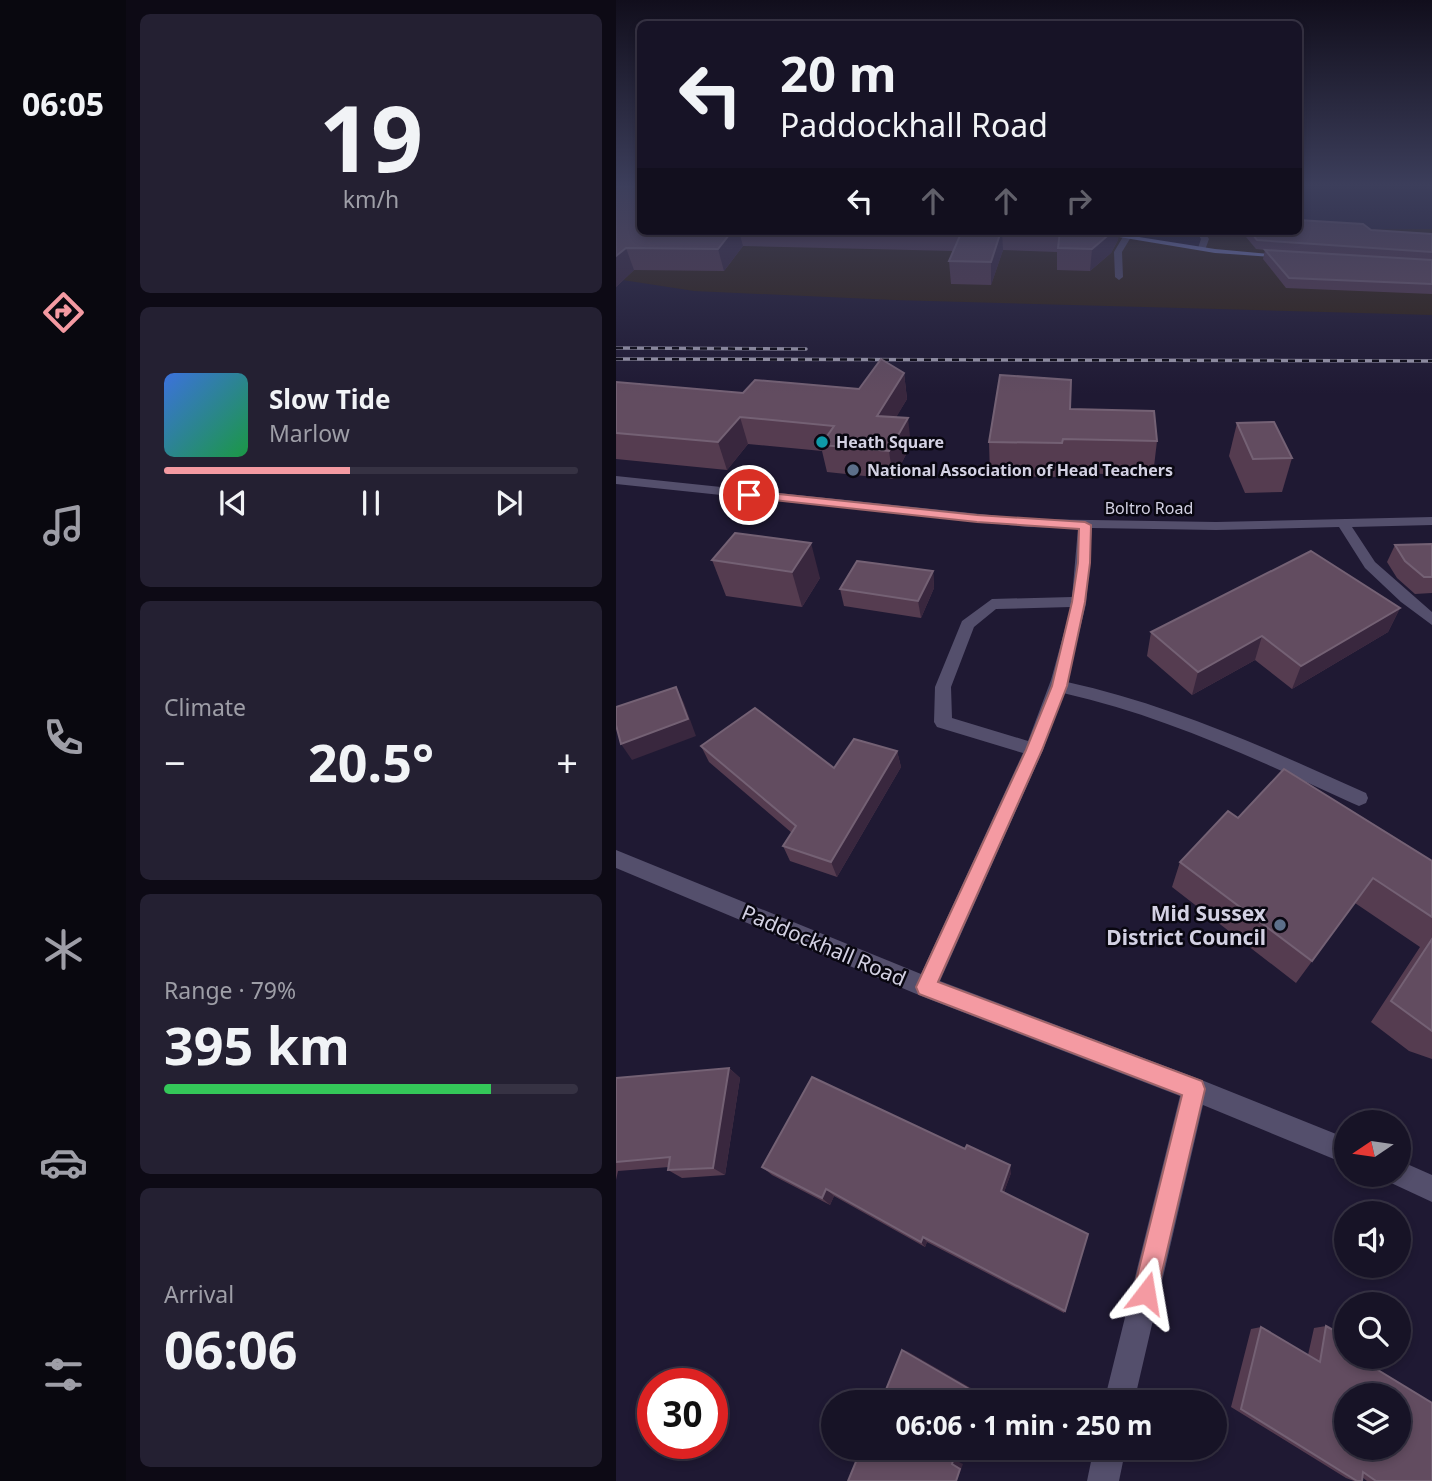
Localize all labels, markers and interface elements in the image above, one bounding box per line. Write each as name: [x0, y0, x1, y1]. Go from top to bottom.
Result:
text: 20 m: [780, 40, 897, 106]
icon: left: [665, 49, 756, 140]
text: 19: [319, 75, 423, 199]
text: 06:05: [22, 82, 104, 125]
text: Paddockhall Road: [780, 103, 1048, 146]
icon: left: [841, 182, 879, 220]
icon: ahead: [914, 182, 952, 220]
icon: ahead: [987, 182, 1025, 220]
icon: right: [1060, 182, 1098, 220]
text: km/h: [343, 183, 399, 215]
icon: directions: [39, 288, 88, 337]
text: Slow Tide: [269, 381, 391, 417]
text: Marlow: [269, 417, 350, 449]
place label: Heath Square: [836, 431, 944, 453]
marker: Heath Square: [814, 434, 830, 450]
place label: National Association of Head Teachers: [867, 459, 1173, 481]
marker: National Association of Head Teachers: [845, 462, 861, 478]
pin: [719, 465, 779, 525]
icon: arrive: [730, 476, 768, 514]
icon: previous: [214, 484, 252, 522]
icon: pause: [352, 484, 390, 522]
icon: next: [490, 484, 528, 522]
street label: Boltro Road: [1105, 497, 1193, 519]
icon: music: [39, 501, 88, 550]
text: Climate: [164, 691, 246, 723]
icon: phone: [39, 713, 88, 762]
text: 20.5°: [308, 726, 434, 797]
text: −: [164, 736, 186, 788]
text: +: [556, 736, 578, 788]
street label: Paddockhall Road: [738, 898, 910, 992]
place label: Mid Sussex District Council: [1106, 899, 1267, 951]
marker: Mid Sussex District Council: [1272, 917, 1288, 933]
icon: climate: [39, 925, 88, 974]
text: Range · 79%: [164, 974, 296, 1006]
text: 395 km: [164, 1009, 350, 1080]
north arrow: [1334, 1110, 1410, 1186]
map controls: [1334, 1110, 1411, 1460]
icon: car: [39, 1138, 88, 1187]
button: sound: [1334, 1201, 1411, 1278]
position arrow: [1109, 1256, 1183, 1330]
text: Arrival: [164, 1278, 234, 1310]
button: search: [1334, 1292, 1411, 1369]
text: 06:06: [164, 1313, 298, 1384]
icon: filters: [39, 1350, 88, 1399]
speed limit sign: 30: [637, 1368, 728, 1459]
button: layers: [1334, 1383, 1411, 1460]
text: 06:06 · 1 min · 250 m: [896, 1407, 1152, 1443]

